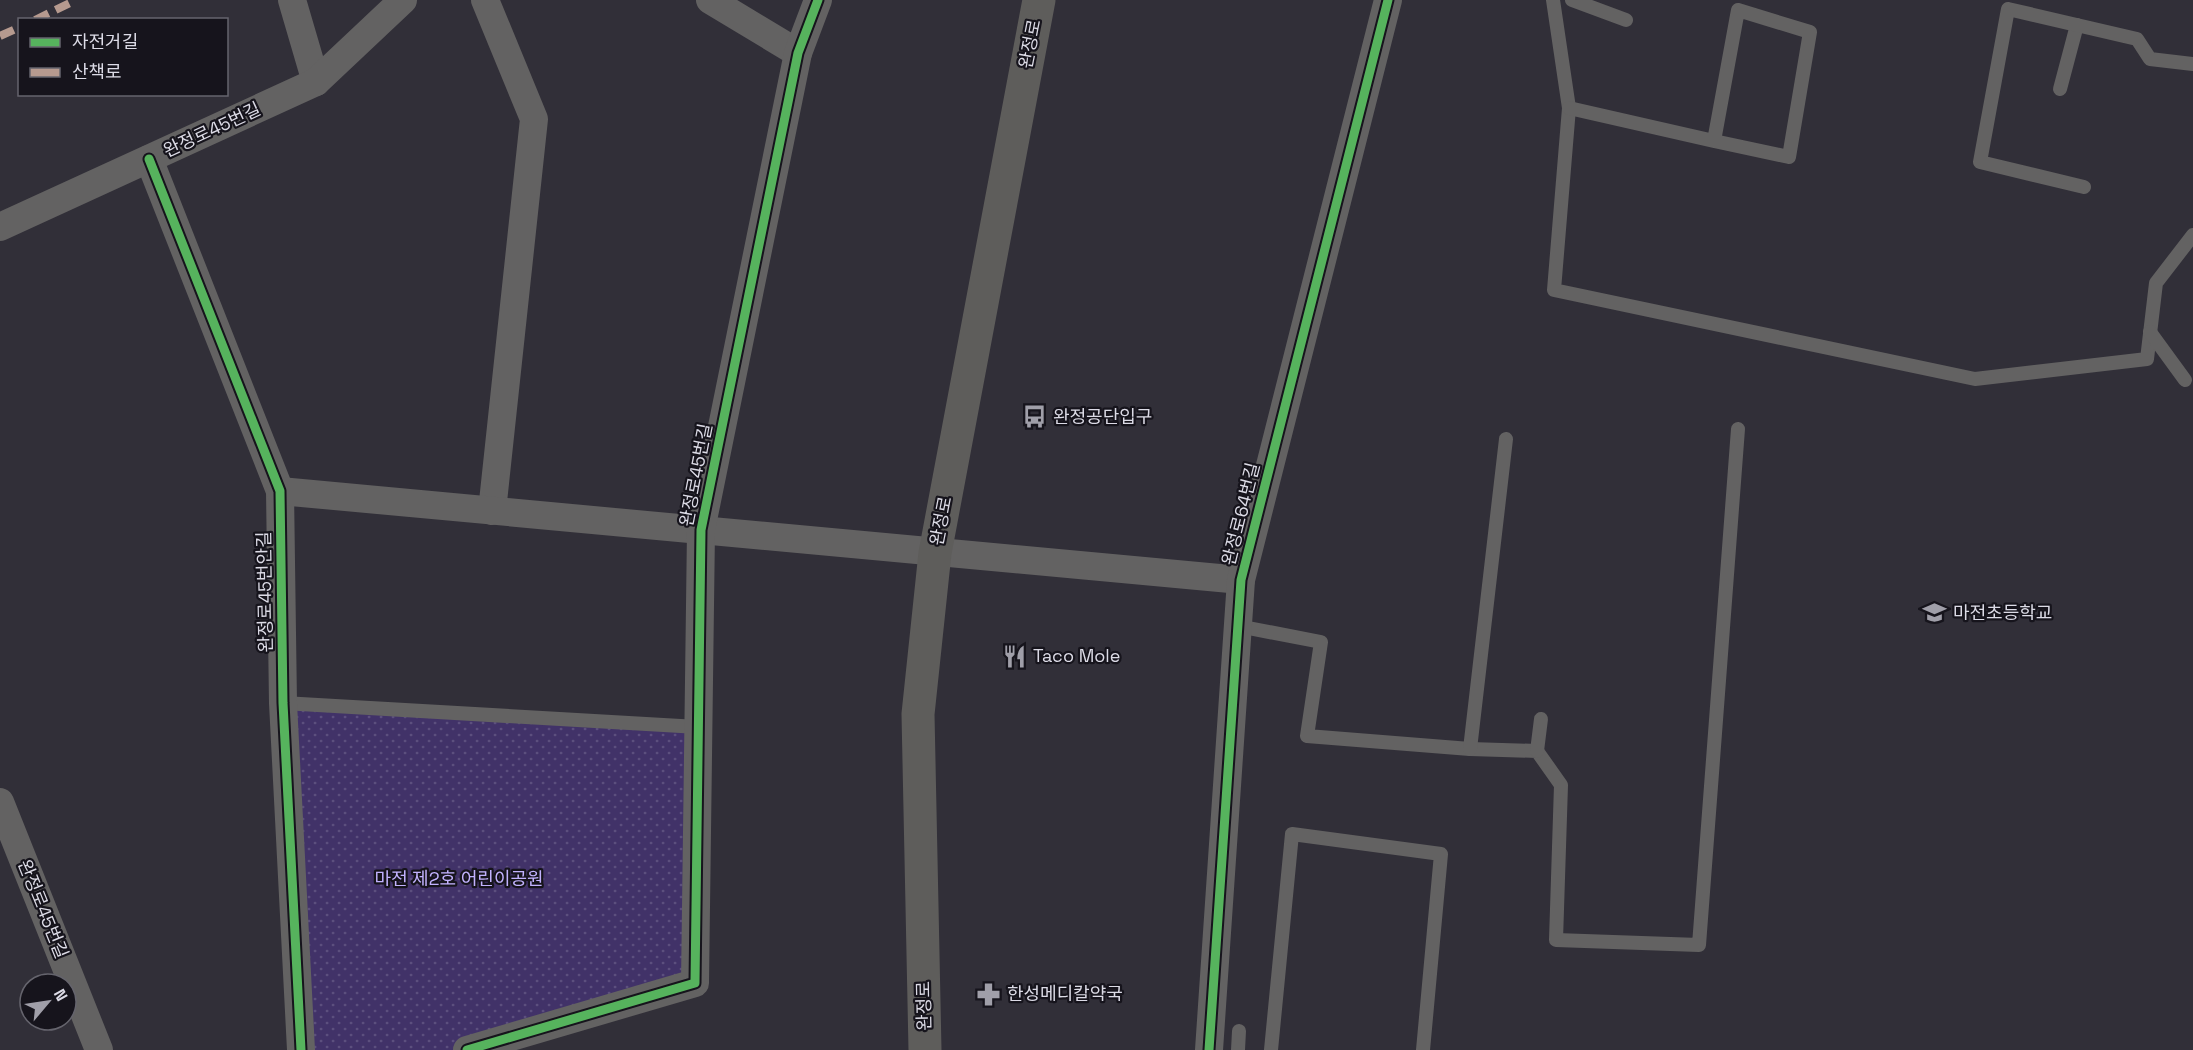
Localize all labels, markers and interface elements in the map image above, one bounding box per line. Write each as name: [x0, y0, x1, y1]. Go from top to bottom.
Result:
street label: 완정로: [1013, 17, 1046, 70]
legend: [18, 18, 228, 96]
text: 자전거길: [72, 30, 138, 53]
text: 산책로: [72, 60, 122, 83]
street label: 완정로45번길: [159, 97, 264, 162]
bus stop icon: 완정공단입구: [1022, 404, 1048, 430]
place label: 완정공단입구: [1053, 405, 1152, 428]
street label: 완정로45번길: [674, 421, 717, 529]
street label: 완정로64번길: [1217, 460, 1264, 568]
street label: 완정로: [924, 494, 957, 547]
street label: 완정로45번안길: [252, 531, 277, 653]
school or university icon: 마전초등학교: [1922, 600, 1948, 626]
place label: 마전초등학교: [1953, 601, 2052, 624]
restaurant icon: Taco Mole: [1002, 643, 1028, 669]
place label: Taco Mole: [1033, 644, 1120, 667]
street label: 완정로45번길: [13, 856, 74, 962]
park label: 마전 제2호 어린이공원: [374, 867, 544, 890]
north arrow: [18, 972, 78, 1032]
street label: 완정로: [912, 981, 935, 1031]
pharmacy icon: 한성메디칼약국: [976, 981, 1002, 1007]
place label: 한성메디칼약국: [1007, 982, 1123, 1005]
text: N: [49, 985, 72, 1005]

